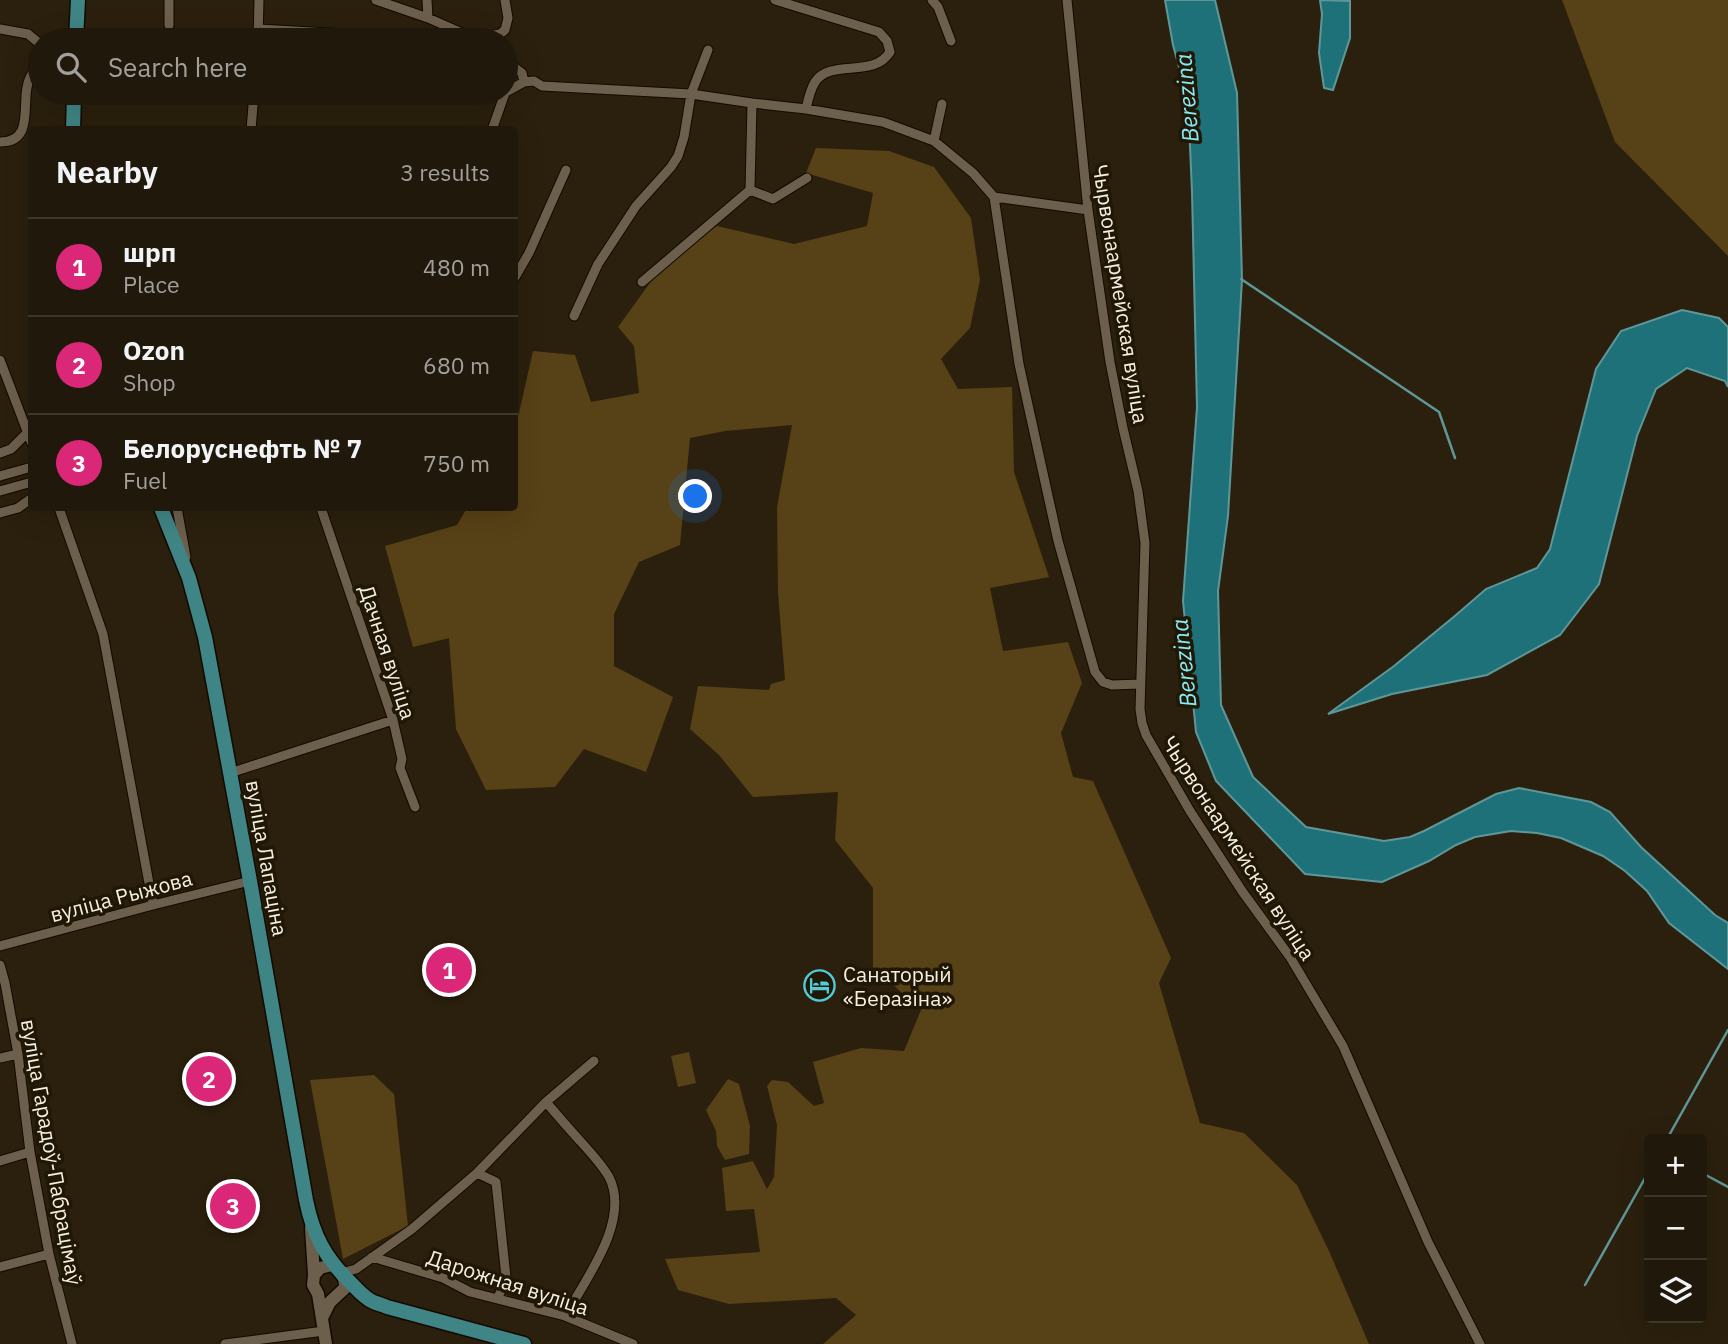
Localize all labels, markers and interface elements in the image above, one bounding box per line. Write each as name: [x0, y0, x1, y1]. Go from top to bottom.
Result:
search box: [28, 28, 518, 105]
icon: search: [52, 48, 90, 86]
text: Search here: [108, 50, 247, 84]
water label: Berezina: [1167, 52, 1205, 144]
text: Nearby: [56, 152, 158, 191]
text: 3 results: [400, 157, 490, 187]
street label: Чырвонаармейская вуліца: [1087, 163, 1155, 425]
text: шрп: [123, 235, 176, 269]
text: 1: [72, 252, 86, 282]
text: 480 m: [423, 252, 490, 282]
text: Place: [123, 269, 180, 299]
text: Ozon: [123, 333, 185, 367]
text: 2: [72, 350, 86, 380]
text: 680 m: [423, 350, 490, 380]
text: Shop: [123, 367, 176, 397]
text: Белоруснефть № 7: [123, 431, 362, 465]
text: 3: [72, 448, 86, 478]
text: 750 m: [423, 448, 490, 478]
text: Fuel: [123, 465, 167, 495]
your location: [678, 479, 712, 513]
street label: Дачная вуліца: [353, 581, 423, 723]
water label: Berezina: [1163, 617, 1203, 709]
street label: Чырвонаармейская вуліца: [1156, 731, 1322, 965]
street label: вуліца Лапаціна: [240, 778, 294, 938]
street label: вуліца Рыжова: [47, 864, 195, 928]
pin: 1: [426, 944, 472, 996]
place label: Санаторый «Беразіна»: [843, 960, 952, 1012]
hotel icon: Санаторый «Беразіна»: [803, 969, 837, 1003]
street label: вуліца Гарадоў-Пабрацімаў: [15, 1017, 89, 1288]
pin: 2: [186, 1053, 232, 1105]
map controls: [1644, 1134, 1707, 1323]
button: +: [1644, 1134, 1707, 1197]
pin: 3: [210, 1180, 256, 1232]
button: −: [1644, 1197, 1707, 1260]
street label: Дарожная вуліца: [424, 1243, 592, 1321]
button: layers: [1644, 1260, 1707, 1323]

